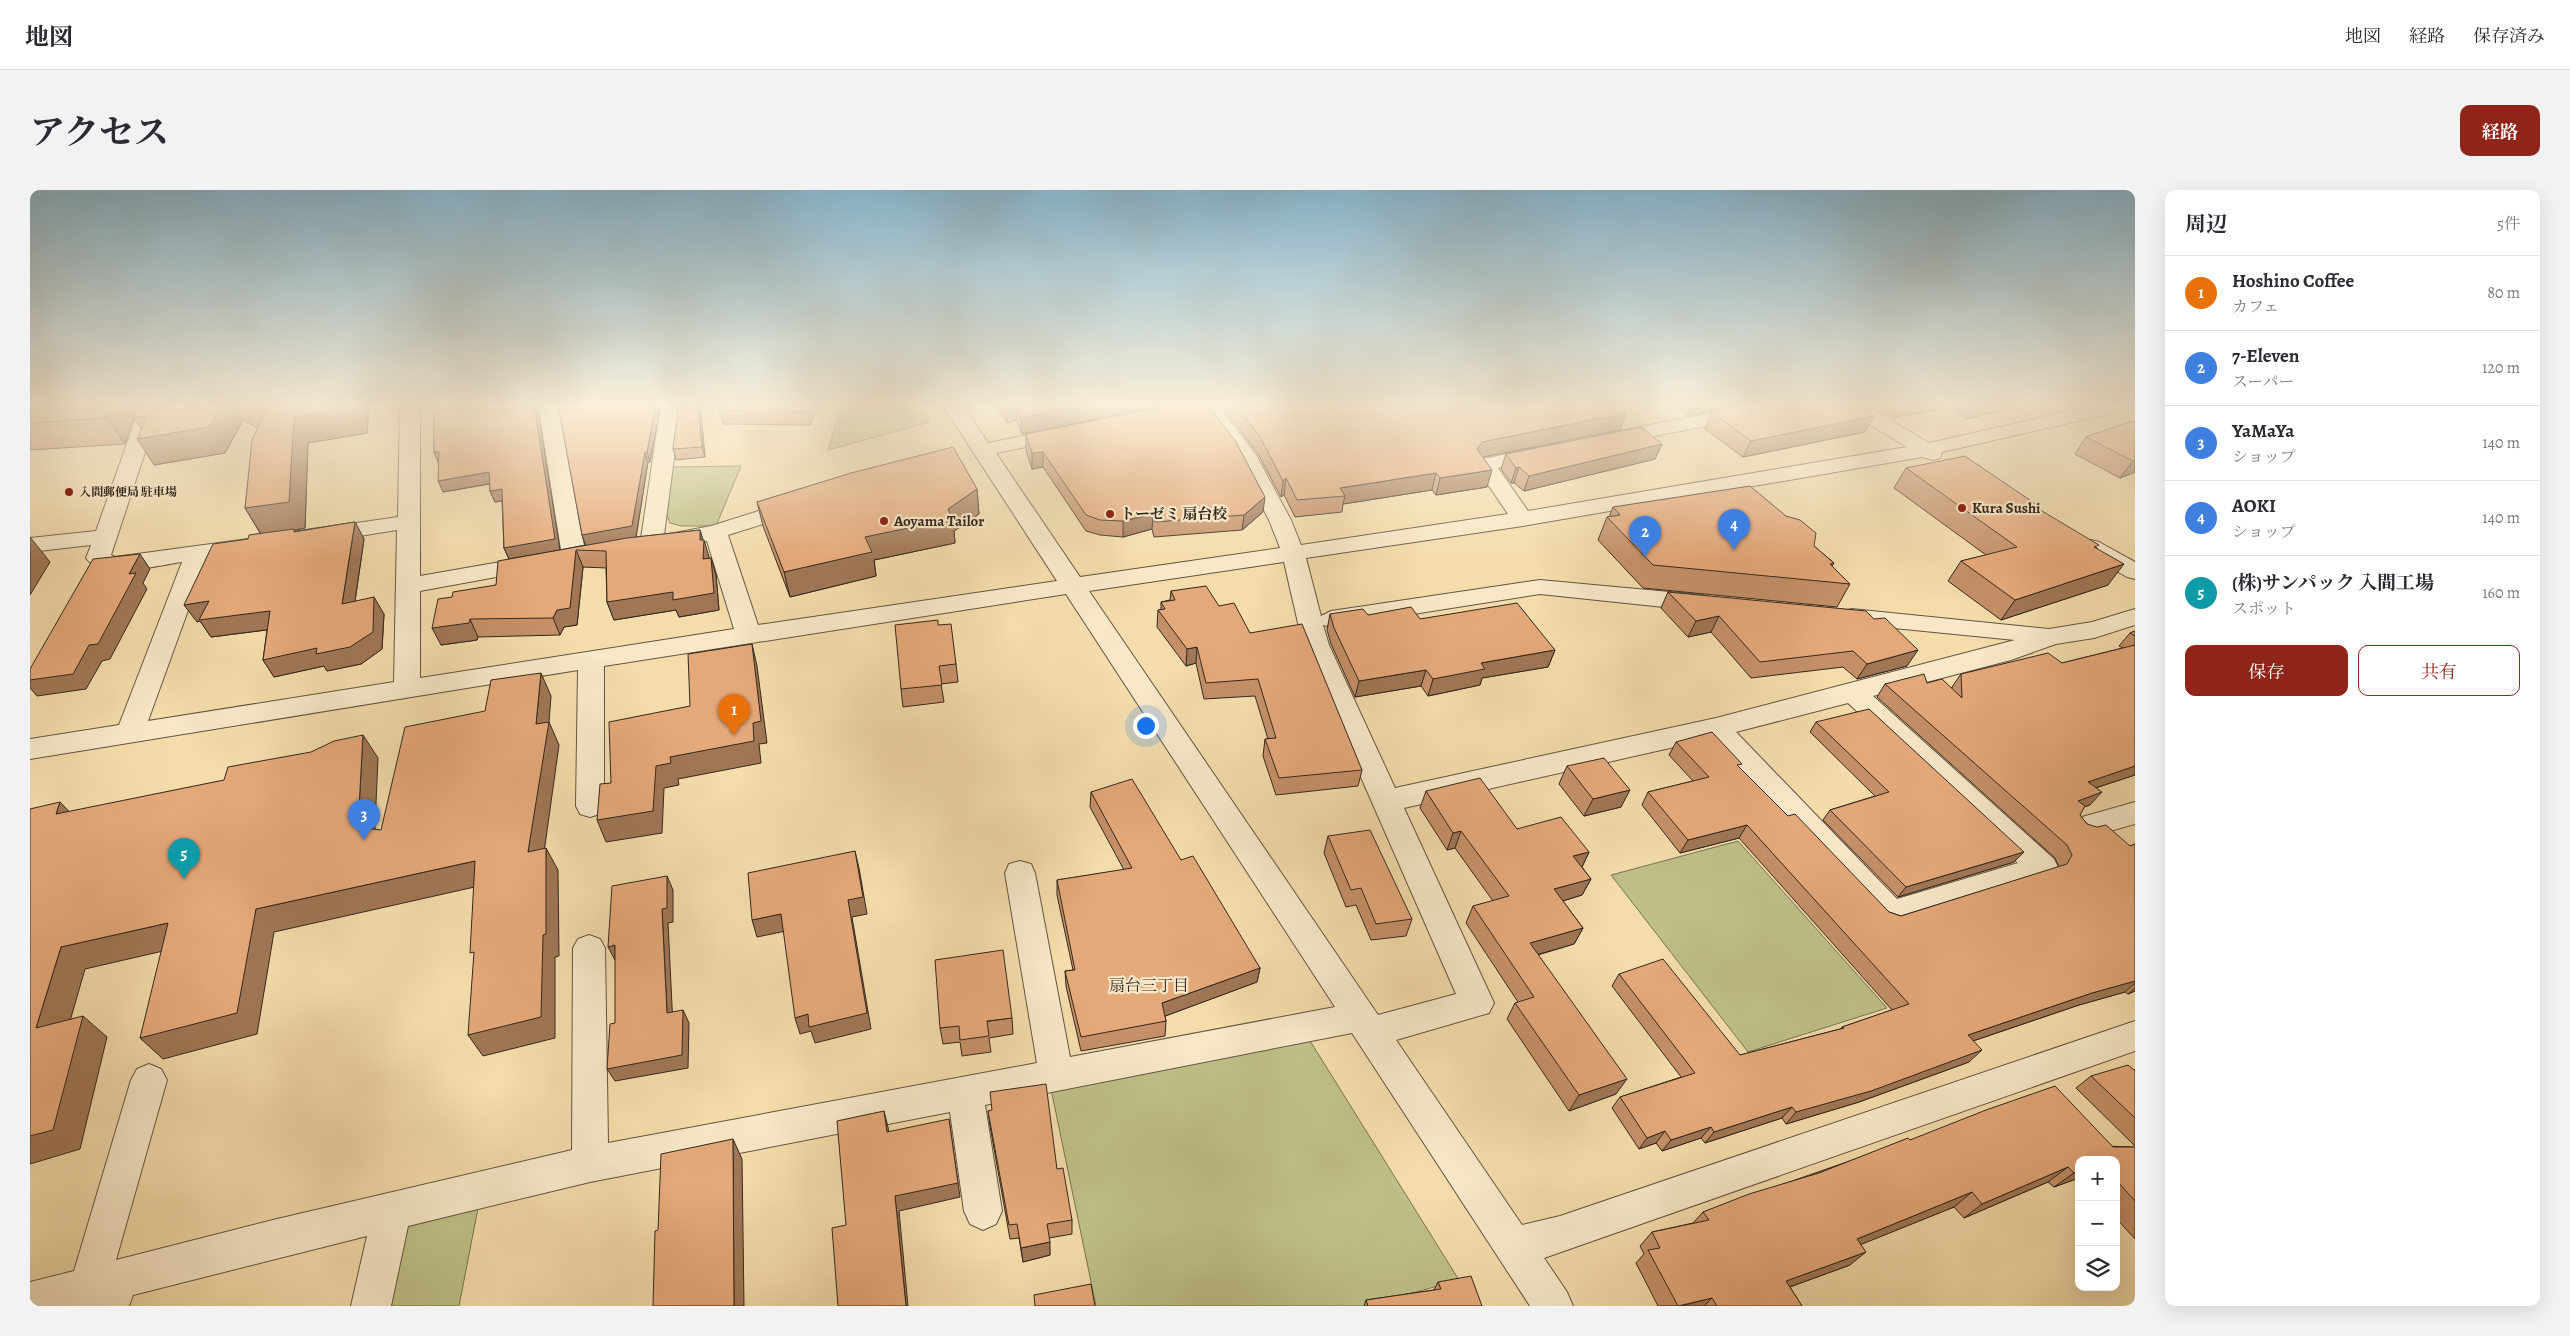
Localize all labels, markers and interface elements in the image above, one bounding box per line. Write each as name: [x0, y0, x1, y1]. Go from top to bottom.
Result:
text: 地図: [25, 21, 73, 53]
text: 地図: [2345, 24, 2381, 48]
text: 経路: [2409, 24, 2445, 48]
text: 保存済み: [2473, 24, 2545, 48]
button: 経路: [2460, 105, 2540, 156]
text: アクセス: [30, 108, 169, 156]
text: 周辺: [2185, 210, 2227, 238]
text: 5件: [2497, 213, 2520, 235]
text: Hoshino Coffee: [2232, 268, 2354, 294]
text: 1: [2198, 282, 2204, 304]
text: 80 m: [2487, 282, 2520, 304]
text: カフェ: [2232, 296, 2279, 318]
text: 7-Eleven: [2232, 343, 2300, 369]
text: 2: [2197, 357, 2205, 379]
text: 120 m: [2482, 357, 2520, 379]
text: スーパー: [2232, 371, 2294, 393]
text: YaMaYa: [2232, 418, 2294, 444]
text: 3: [2198, 432, 2204, 454]
text: 140 m: [2482, 432, 2520, 454]
text: ショップ: [2232, 446, 2296, 468]
place label: 入間郵便局 駐車場: [79, 484, 177, 500]
marker: 入間郵便局 駐車場: [63, 486, 75, 498]
text: AOKI: [2232, 493, 2276, 519]
place label: Kura Sushi: [1972, 498, 2041, 518]
marker: Kura Sushi: [1956, 502, 1968, 514]
place label: トーゼミ 扇台校: [1120, 504, 1227, 524]
text: 4: [2197, 507, 2205, 529]
text: 140 m: [2482, 507, 2520, 529]
marker: トーゼミ 扇台校: [1104, 508, 1116, 520]
pin: 4: [1718, 509, 1750, 550]
place label: Aoyama Tailor: [893, 511, 985, 531]
marker: Aoyama Tailor: [878, 515, 890, 527]
pin: 2: [1629, 516, 1661, 557]
text: ショップ: [2232, 521, 2296, 543]
text: (株)サンパック 入間工場: [2232, 570, 2434, 596]
text: 5: [2198, 582, 2204, 604]
text: 160 m: [2482, 582, 2520, 604]
text: スポット: [2232, 598, 2296, 620]
button: 保存: [2185, 645, 2348, 696]
button: 共有: [2358, 645, 2520, 696]
pin: 1: [718, 694, 750, 735]
your location: [1133, 713, 1159, 739]
pin: 3: [348, 799, 380, 840]
pin: 5: [168, 838, 200, 879]
district label: 扇台三丁目: [1109, 975, 1189, 997]
map controls: [2075, 1156, 2120, 1291]
button: +: [2075, 1156, 2120, 1201]
button: −: [2075, 1201, 2120, 1246]
button: layers: [2075, 1246, 2120, 1291]

